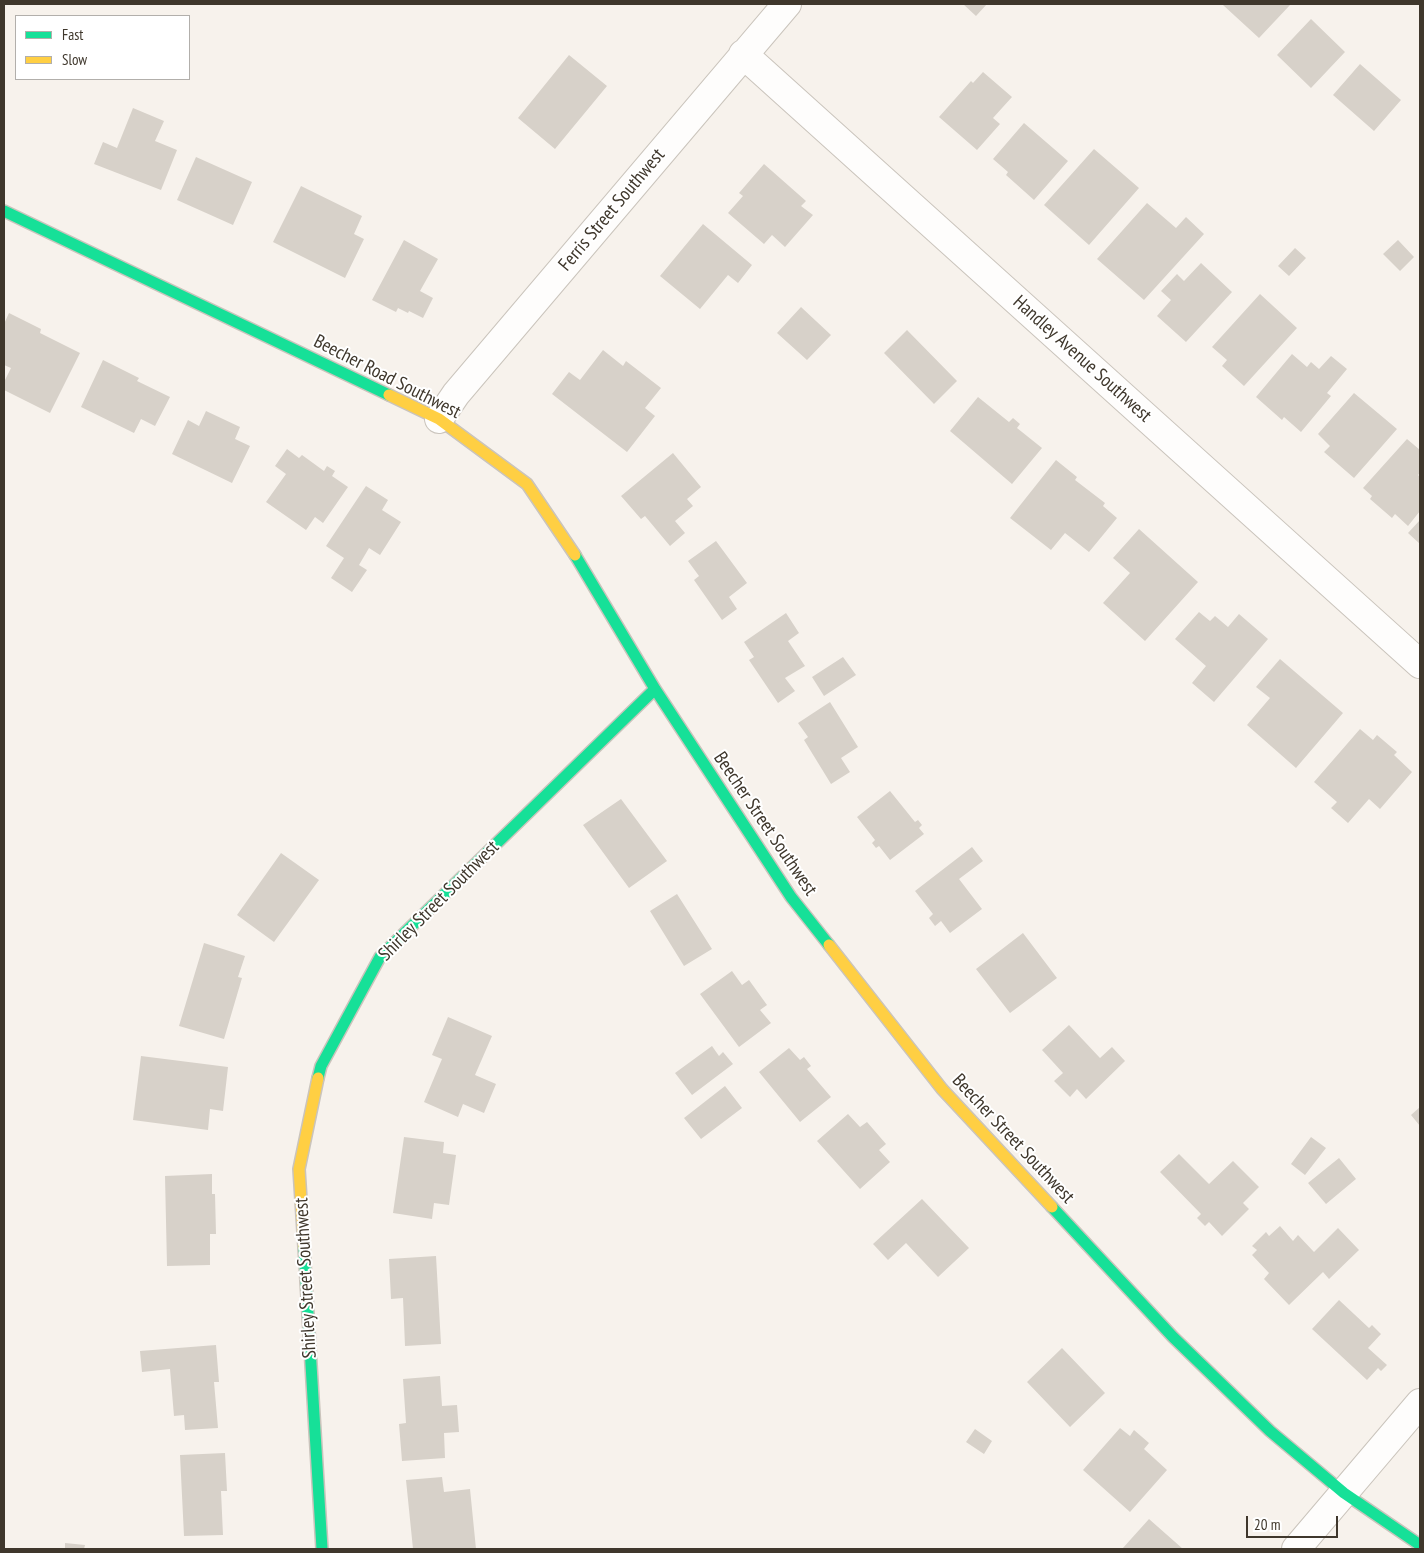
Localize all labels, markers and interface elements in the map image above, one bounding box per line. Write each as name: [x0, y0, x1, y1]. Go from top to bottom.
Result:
legend: [15, 15, 190, 80]
text: Fast: [62, 25, 83, 44]
text: Slow: [62, 50, 87, 69]
street label: Ferris Street Southwest: [554, 144, 670, 276]
street label: Handley Avenue Southwest: [1008, 291, 1156, 427]
street label: Beecher Road Southwest: [310, 330, 464, 424]
street label: Beecher Street Southwest: [708, 748, 822, 900]
street label: Shirley Street Southwest: [374, 836, 504, 966]
street label: Beecher Street Southwest: [947, 1070, 1079, 1208]
street label: Shirley Street Southwest: [290, 1197, 322, 1359]
scale bar: [1249, 1506, 1342, 1538]
text: 20 m: [1254, 1515, 1280, 1534]

